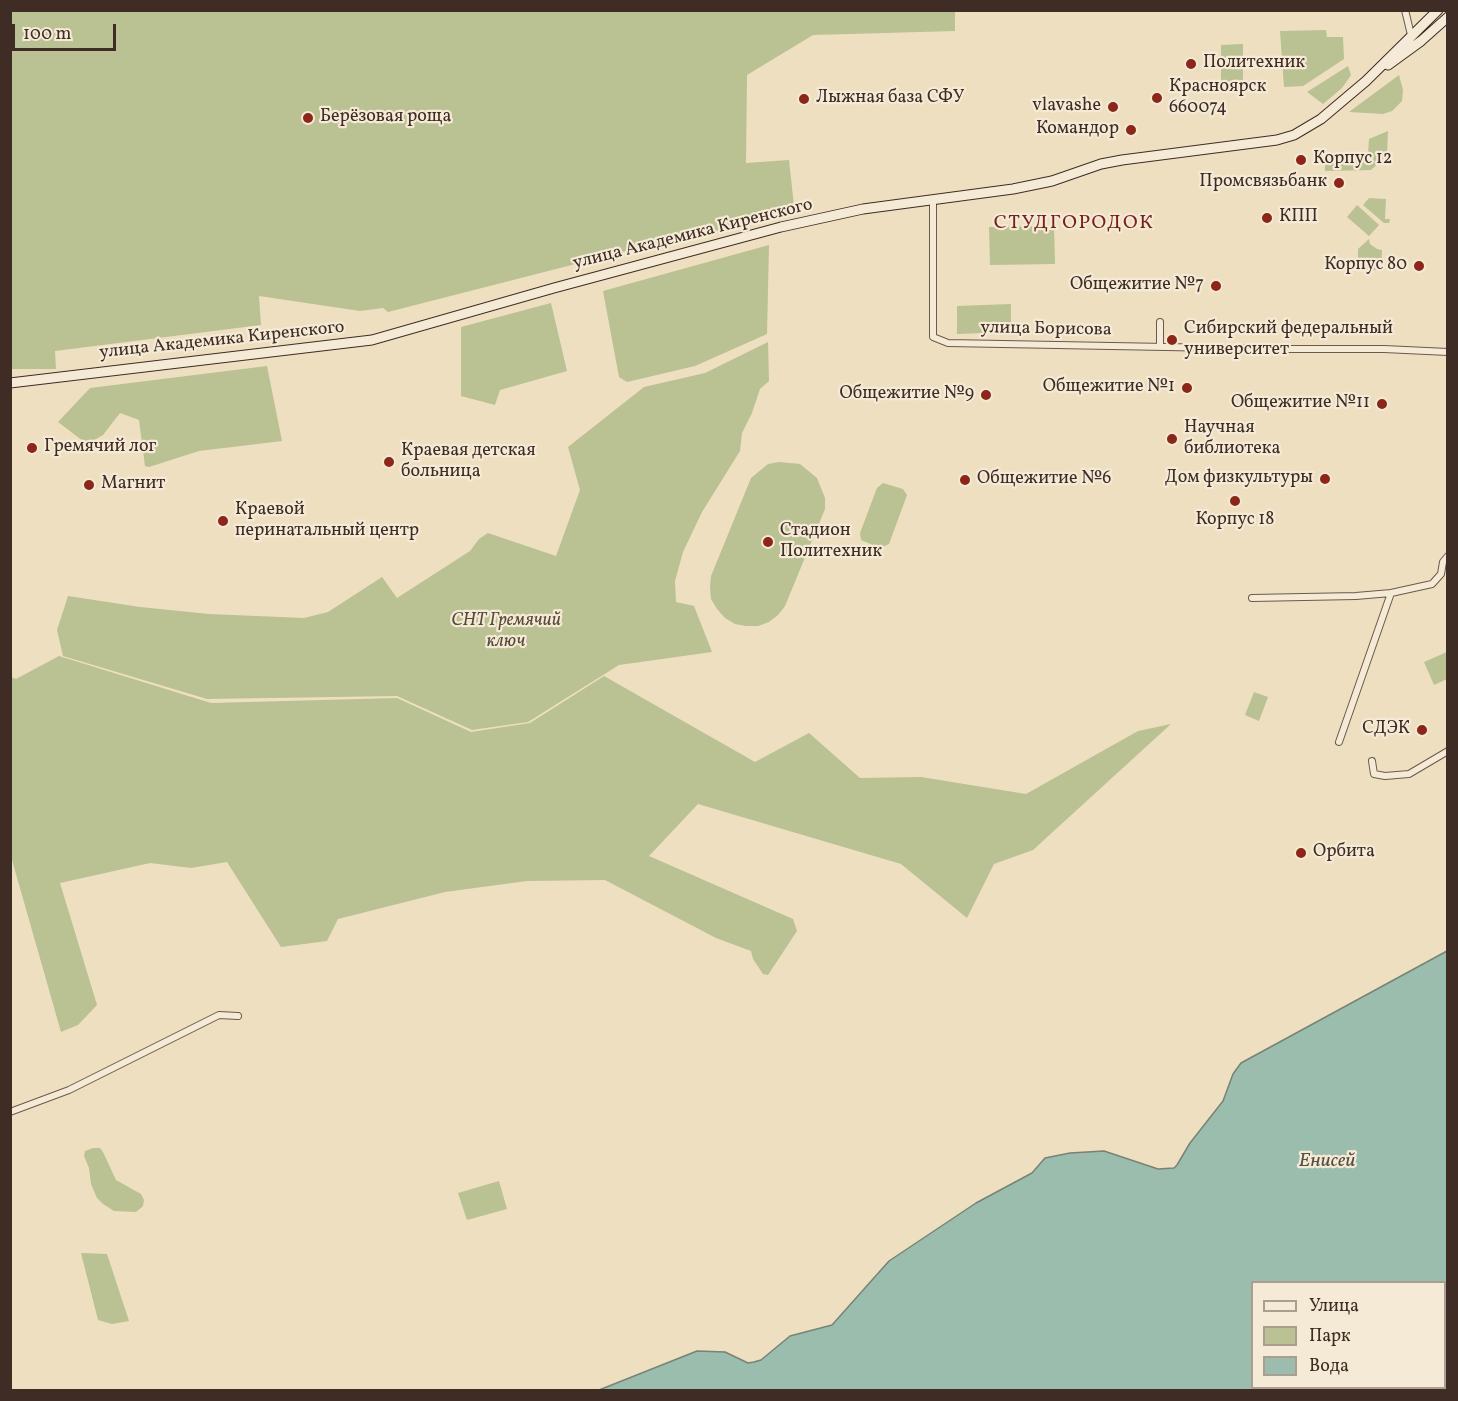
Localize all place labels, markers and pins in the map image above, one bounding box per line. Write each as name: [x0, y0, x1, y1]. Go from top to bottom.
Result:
place label: Политехник: [1203, 53, 1305, 75]
marker: Политехник: [1184, 57, 1198, 71]
place label: Красноярск 660074: [1169, 77, 1266, 119]
place label: Лыжная база СФУ: [816, 88, 964, 110]
marker: Красноярск 660074: [1150, 91, 1164, 105]
marker: Лыжная база СФУ: [797, 92, 811, 106]
place label: vlavashe: [1032, 96, 1101, 118]
marker: vlavashe: [1106, 100, 1120, 114]
place label: Берёзовая роща: [320, 107, 451, 129]
marker: Берёзовая роща: [301, 111, 315, 125]
place label: Командор: [1036, 119, 1119, 141]
marker: Командор: [1124, 123, 1138, 137]
place label: Корпус 12: [1313, 149, 1393, 171]
marker: Корпус 12: [1294, 153, 1308, 167]
place label: Промсвязьбанк: [1199, 172, 1327, 194]
marker: Промсвязьбанк: [1332, 176, 1346, 190]
place label: КПП: [1279, 207, 1318, 229]
marker: КПП: [1260, 211, 1274, 225]
place label: Корпус 80: [1324, 255, 1407, 277]
marker: Корпус 80: [1412, 259, 1426, 273]
place label: Общежитие №7: [1070, 275, 1204, 297]
marker: Общежитие №7: [1209, 279, 1223, 293]
place label: Сибирский федеральный университет: [1184, 319, 1393, 362]
marker: Сибирский федеральный университет: [1165, 333, 1179, 347]
place label: Общежитие №1: [1043, 377, 1175, 399]
marker: Общежитие №1: [1180, 381, 1194, 395]
place label: Общежитие №9: [840, 384, 974, 406]
marker: Общежитие №9: [979, 388, 993, 402]
place label: Общежитие №11: [1231, 393, 1370, 415]
marker: Общежитие №11: [1375, 397, 1389, 411]
place label: Научная библиотека: [1184, 418, 1280, 460]
marker: Научная библиотека: [1165, 432, 1179, 446]
place label: Гремячий лог: [44, 437, 156, 459]
marker: Гремячий лог: [25, 441, 39, 455]
place label: Краевая детская больница: [401, 441, 536, 484]
marker: Краевая детская больница: [382, 455, 396, 469]
place label: Дом физкультуры: [1165, 468, 1313, 490]
place label: Общежитие №6: [977, 469, 1111, 491]
marker: Дом физкультуры: [1318, 472, 1332, 486]
marker: Общежитие №6: [958, 473, 972, 487]
place label: Магнит: [101, 474, 165, 496]
marker: Магнит: [82, 478, 96, 492]
marker: Корпус 18: [1228, 494, 1242, 508]
place label: Краевой перинатальный центр: [235, 500, 419, 542]
place label: Корпус 18: [1195, 510, 1275, 532]
marker: Краевой перинатальный центр: [216, 514, 230, 528]
place label: Стадион Политехник: [780, 521, 882, 564]
marker: Стадион Политехник: [761, 535, 775, 549]
place label: СДЭК: [1362, 719, 1410, 741]
marker: СДЭК: [1415, 723, 1429, 737]
place label: Орбита: [1313, 842, 1375, 864]
marker: Орбита: [1294, 846, 1308, 860]

